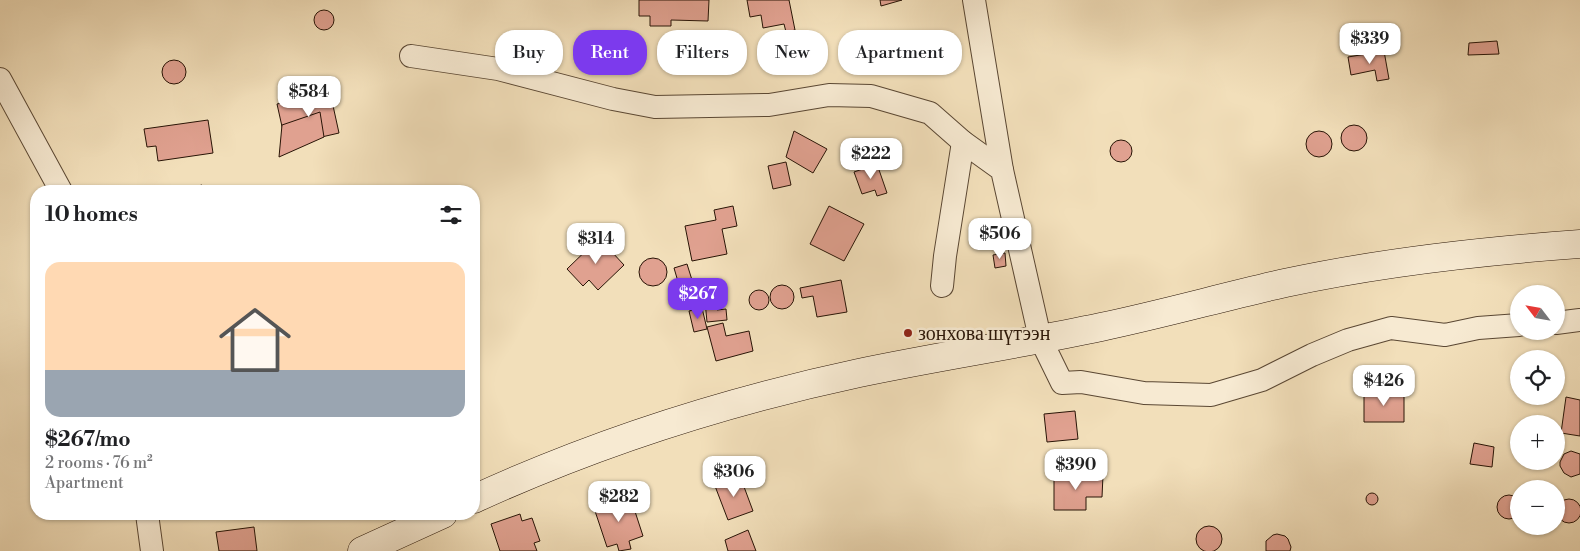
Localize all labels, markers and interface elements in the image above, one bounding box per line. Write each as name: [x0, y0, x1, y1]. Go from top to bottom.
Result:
pin: $339: [1340, 22, 1400, 65]
text: $339: [1351, 29, 1389, 49]
chip: Buy: [495, 30, 563, 75]
chip: Rent: [573, 30, 647, 75]
chip: Filters: [657, 30, 747, 75]
chip: New: [757, 30, 828, 75]
chip: Apartment: [838, 30, 962, 75]
pin: $584: [279, 76, 339, 118]
text: $584: [289, 82, 329, 102]
pin: $222: [841, 138, 901, 180]
text: $222: [851, 144, 891, 164]
icon: filters: [437, 201, 465, 229]
text: 10 homes: [45, 202, 138, 228]
pin: $506: [970, 218, 1030, 260]
pin: $314: [566, 222, 626, 265]
text: $506: [979, 224, 1021, 244]
text: $314: [578, 229, 614, 249]
pin: $267: [668, 278, 728, 320]
text: $267: [679, 284, 717, 304]
north arrow: [1510, 285, 1565, 340]
map controls: [1510, 285, 1565, 535]
icon: home: [210, 295, 300, 385]
place label: зонхова шүтээн: [918, 322, 1051, 347]
marker: зонхова шүтээн: [902, 327, 914, 339]
button: locate: [1510, 350, 1565, 405]
pin: $426: [1354, 364, 1414, 407]
text: $426: [1364, 371, 1404, 391]
button: +: [1510, 415, 1565, 470]
text: $267/mo: [45, 427, 131, 453]
pin: $390: [1046, 448, 1106, 491]
text: 2 rooms · 76 m²: [45, 453, 153, 473]
text: $390: [1056, 455, 1096, 475]
pin: $306: [704, 456, 764, 498]
text: $306: [714, 462, 754, 482]
text: Apartment: [45, 473, 124, 493]
pin: $282: [589, 480, 649, 523]
button: −: [1510, 480, 1565, 535]
text: $282: [599, 487, 639, 507]

